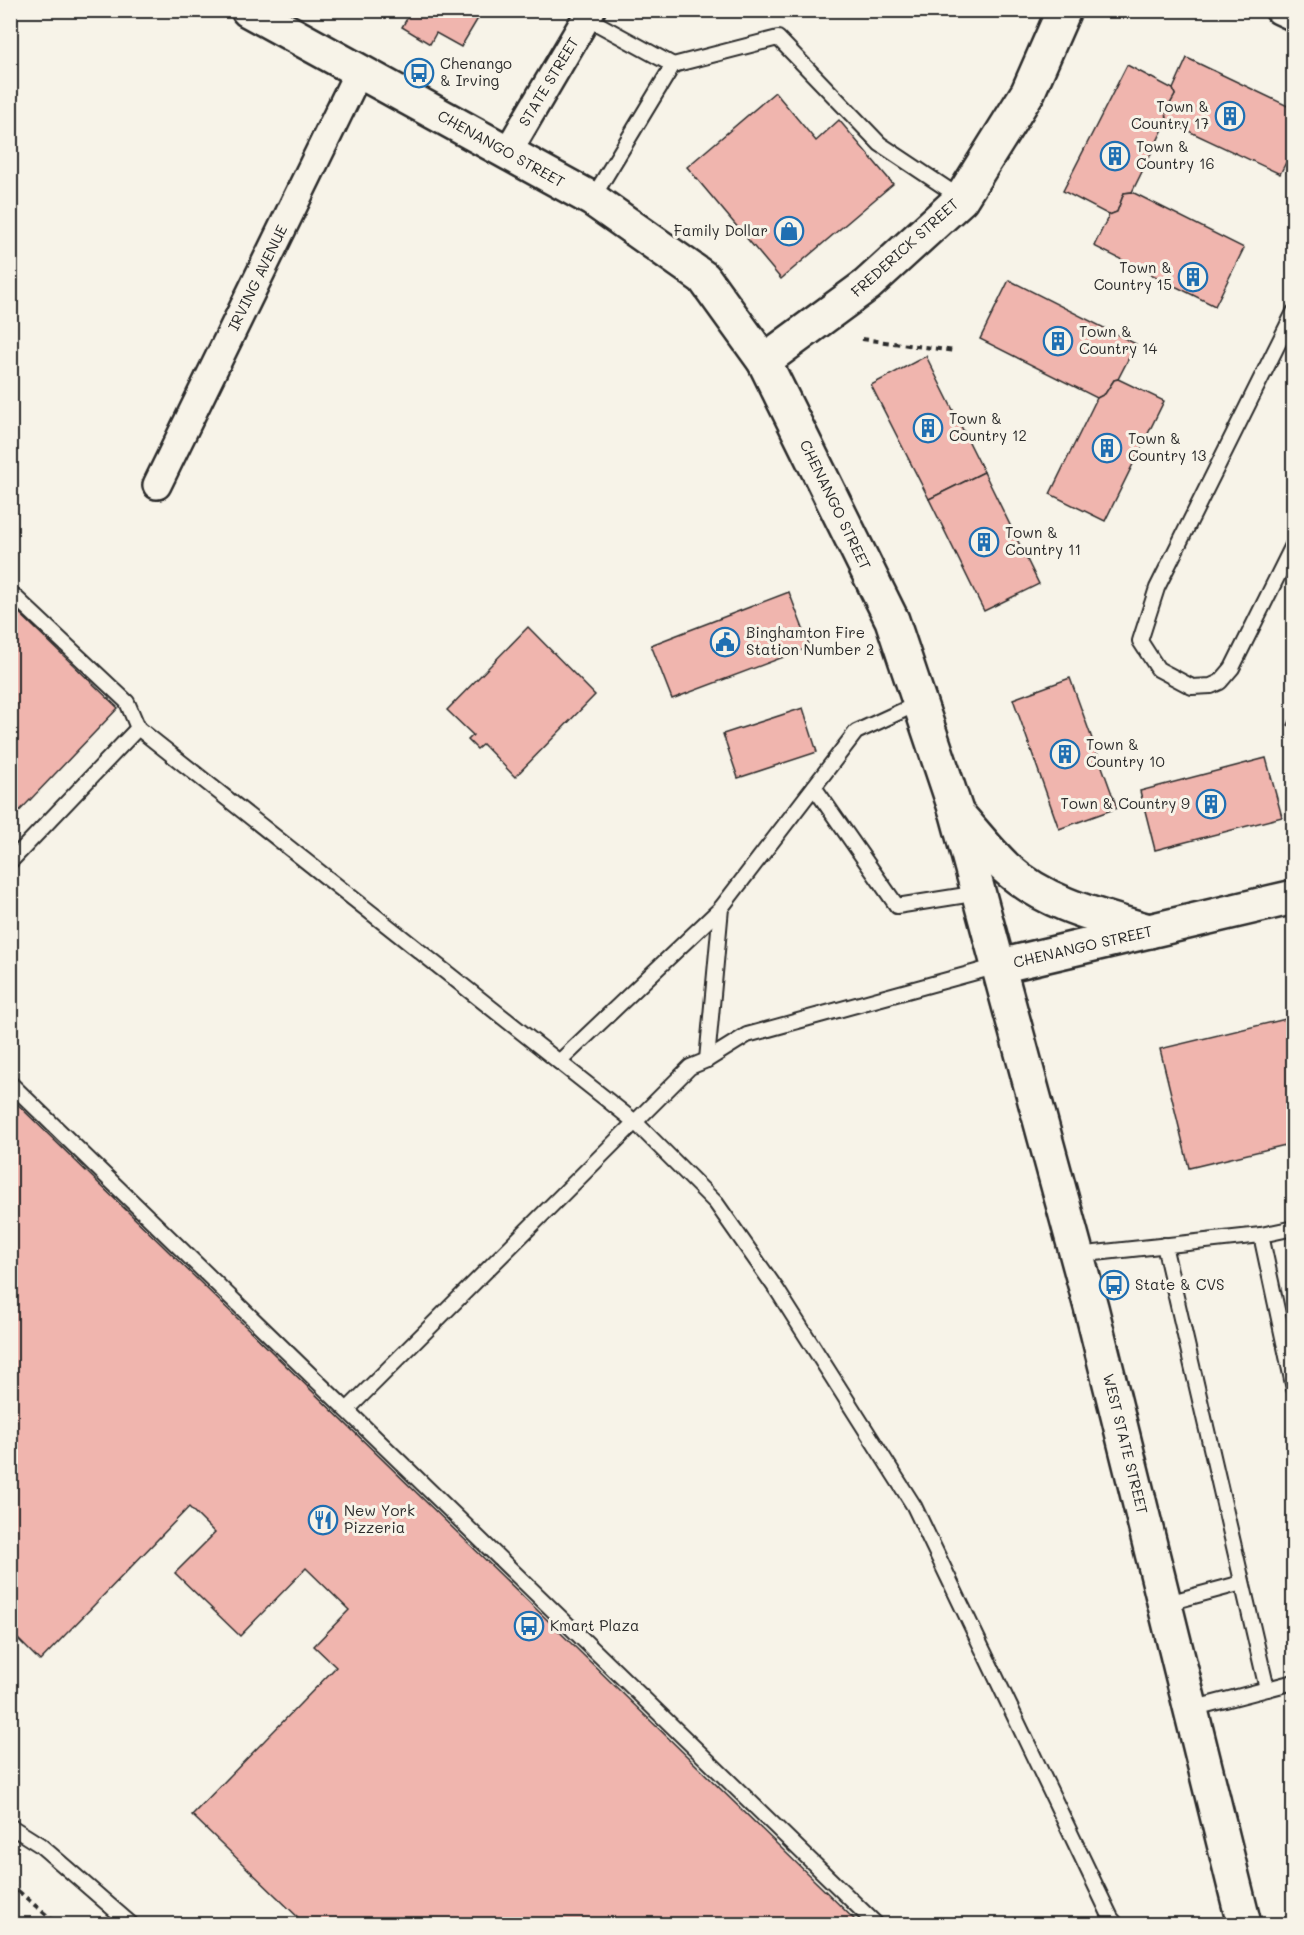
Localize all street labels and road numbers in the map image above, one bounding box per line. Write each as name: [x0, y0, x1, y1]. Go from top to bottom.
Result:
street label: STATE STREET: [514, 33, 583, 130]
street label: CHENANGO STREET: [434, 105, 569, 191]
street label: FREDERICK STREET: [846, 194, 962, 301]
street label: IRVING AVENUE: [223, 221, 292, 334]
street label: CHENANGO STREET: [796, 436, 876, 573]
street label: CHENANGO STREET: [1011, 920, 1154, 972]
street label: WEST STATE STREET: [1099, 1371, 1153, 1516]

